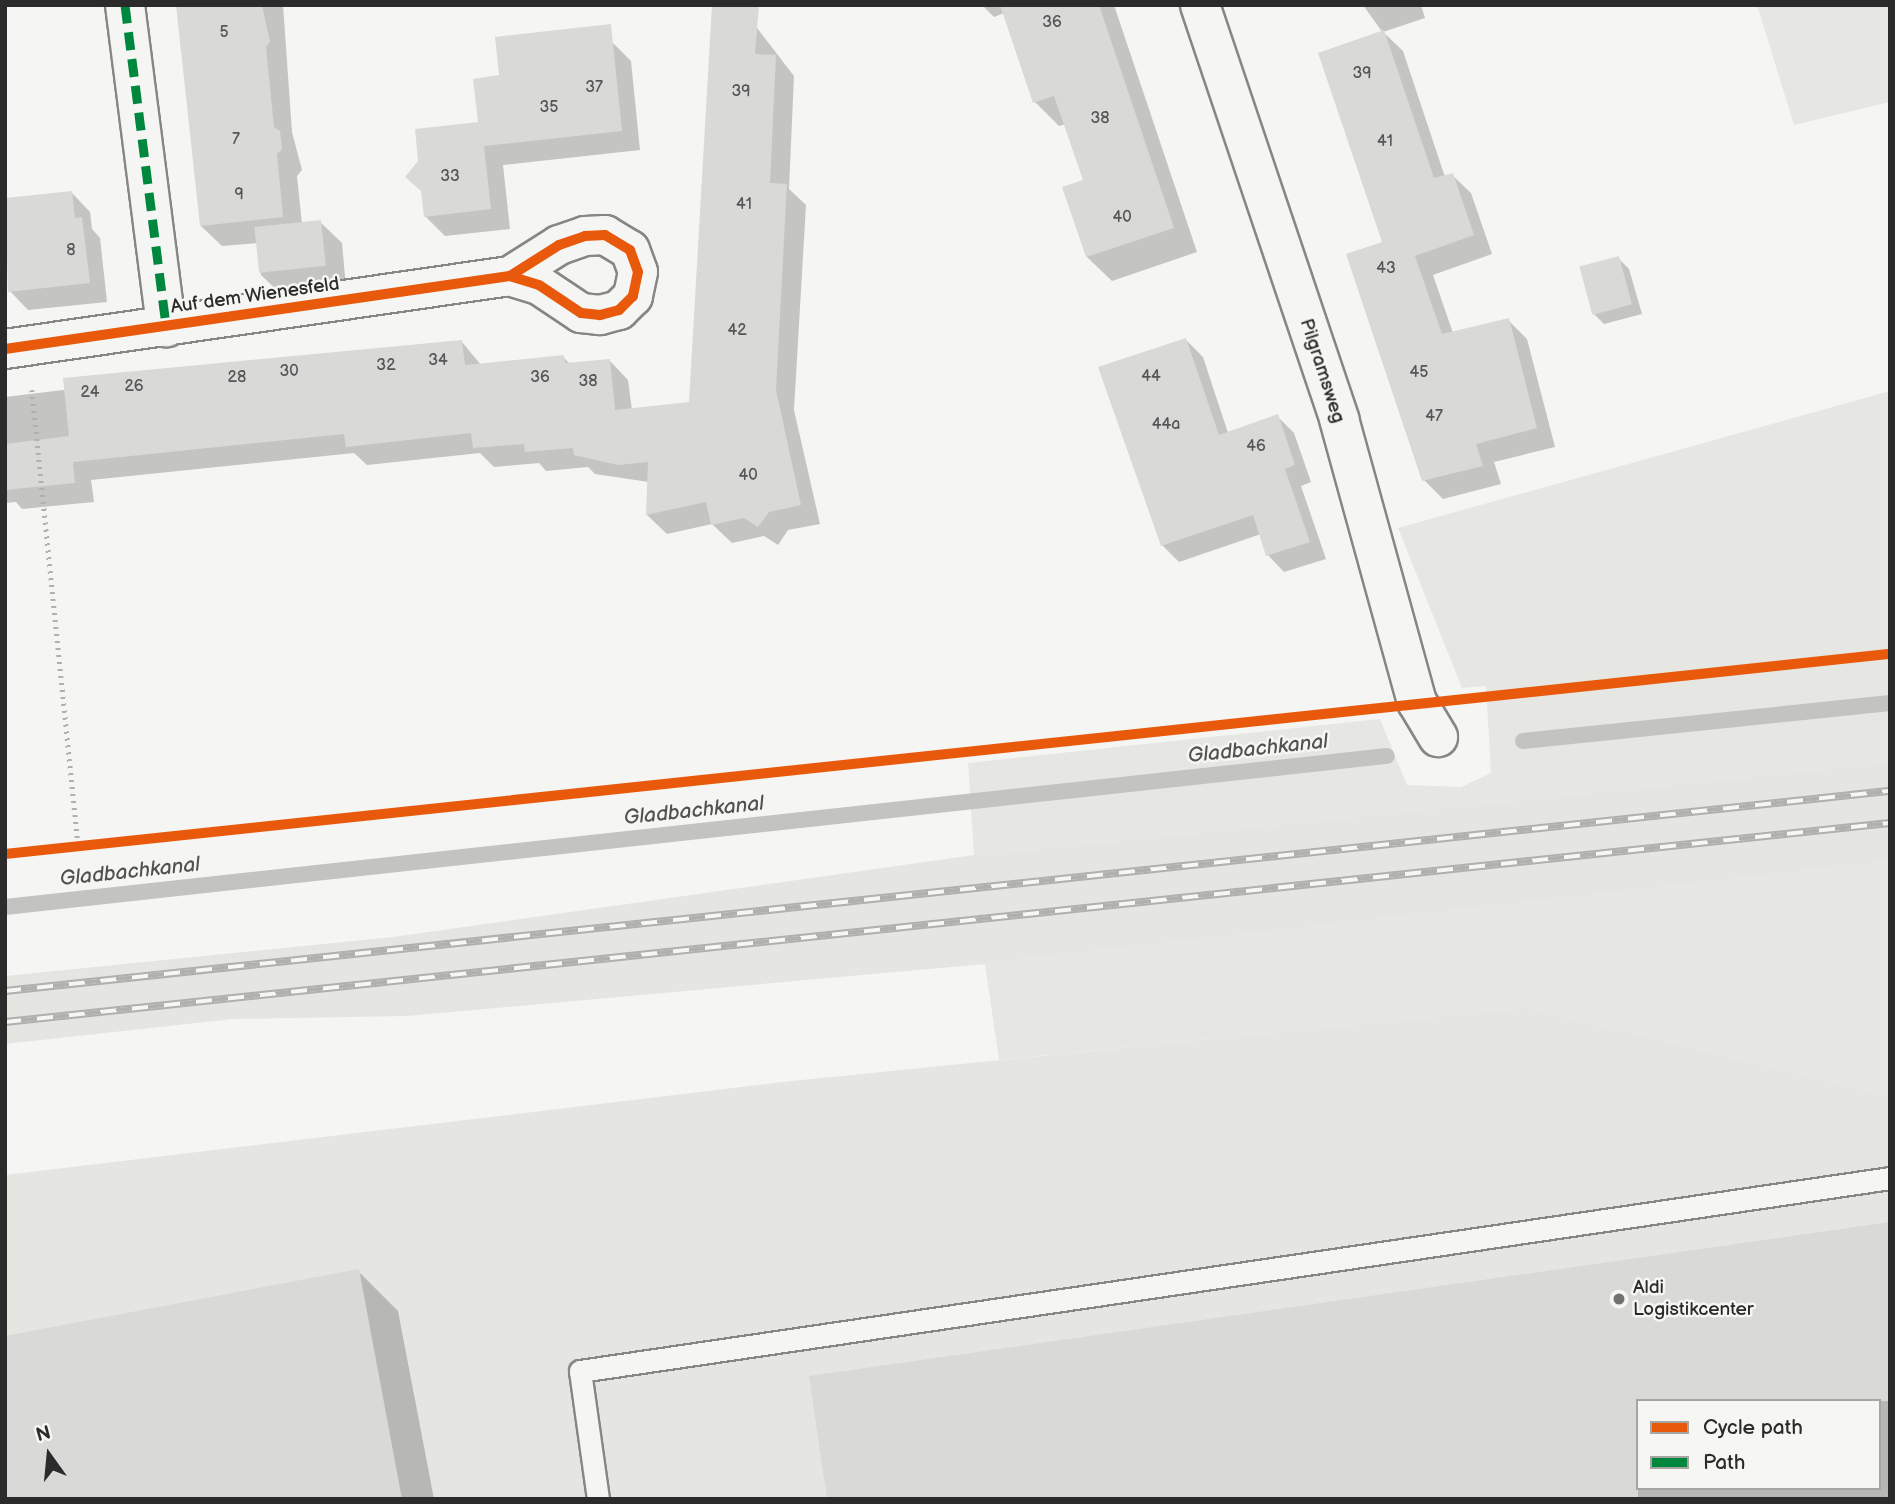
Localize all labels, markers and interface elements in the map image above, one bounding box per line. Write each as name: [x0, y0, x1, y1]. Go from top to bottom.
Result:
house number: 36: [1042, 13, 1062, 33]
house number: 5: [219, 23, 229, 43]
house number: 39: [1352, 64, 1372, 84]
house number: 37: [585, 78, 603, 98]
house number: 39: [731, 82, 751, 102]
house number: 35: [539, 98, 559, 118]
house number: 38: [1090, 109, 1110, 129]
house number: 7: [232, 130, 240, 150]
house number: 41: [1377, 132, 1393, 152]
house number: 33: [440, 167, 460, 187]
house number: 9: [234, 185, 244, 205]
house number: 41: [736, 195, 752, 215]
house number: 40: [1112, 208, 1132, 228]
house number: 8: [66, 241, 76, 261]
house number: 43: [1376, 259, 1396, 279]
street label: Auf dem Wienesfeld: [169, 273, 341, 319]
street label: Pilgramsweg: [1294, 316, 1350, 426]
house number: 42: [727, 321, 747, 341]
house number: 34: [428, 351, 448, 371]
house number: 32: [376, 356, 396, 376]
house number: 30: [279, 362, 299, 382]
house number: 45: [1410, 363, 1428, 383]
house number: 44: [1141, 367, 1161, 387]
house number: 28: [228, 368, 246, 388]
house number: 36: [530, 368, 550, 388]
house number: 38: [578, 372, 598, 392]
house number: 26: [124, 377, 144, 397]
house number: 24: [81, 383, 99, 403]
house number: 47: [1425, 407, 1443, 427]
house number: 44a: [1152, 415, 1180, 435]
house number: 46: [1246, 437, 1266, 457]
house number: 40: [738, 466, 758, 486]
water label: Gladbachkanal: [1187, 729, 1329, 769]
water label: Gladbachkanal: [623, 791, 765, 831]
water label: Gladbachkanal: [59, 852, 201, 892]
place label: Aldi Logistikcenter: [1633, 1277, 1754, 1321]
marker: Aldi Logistikcenter: [1611, 1291, 1627, 1307]
legend: [1636, 1399, 1881, 1490]
text: Cycle path: [1703, 1415, 1803, 1440]
north arrow: [14, 1420, 84, 1490]
text: N: [34, 1421, 53, 1447]
text: Path: [1703, 1450, 1745, 1475]

